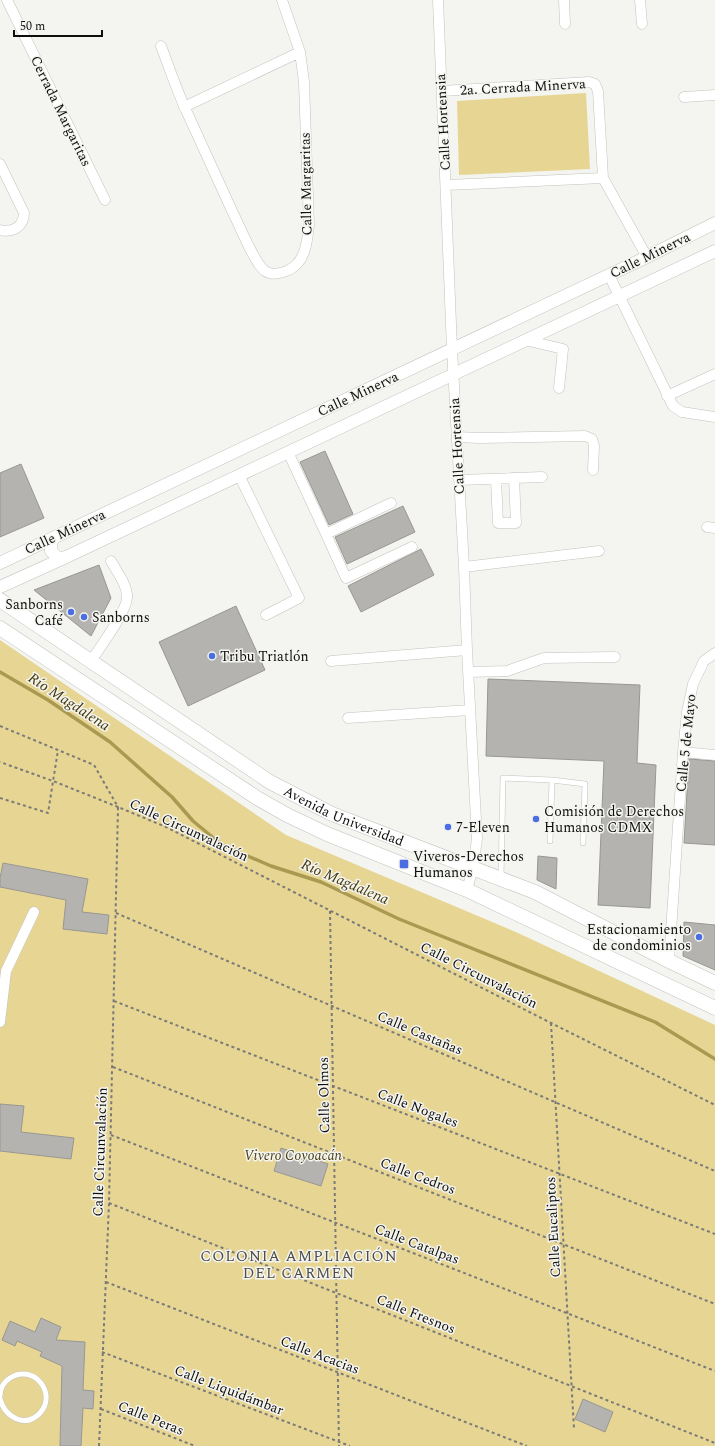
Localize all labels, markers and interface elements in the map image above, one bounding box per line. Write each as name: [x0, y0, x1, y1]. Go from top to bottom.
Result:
scale bar: [14, 12, 102, 38]
text: 50 m: [20, 17, 45, 36]
street label: Cerrada Margaritas: [25, 52, 97, 170]
street label: Calle Hortensia: [430, 73, 456, 171]
street label: 2a. Cerrada Minerva: [460, 73, 587, 101]
street label: Calle Margaritas: [295, 132, 317, 236]
street label: Calle Minerva: [606, 226, 694, 284]
street label: Calle Minerva: [314, 366, 402, 422]
street label: Calle Hortensia: [444, 397, 470, 495]
street label: Calle Minerva: [21, 504, 109, 560]
place label: Sanborns Café: [5, 594, 63, 631]
marker: Sanborns Café: [66, 607, 76, 617]
place label: Sanborns: [92, 607, 150, 628]
marker: Sanborns: [79, 612, 89, 622]
place label: Tribu Triatlón: [220, 646, 309, 667]
marker: Tribu Triatlón: [207, 651, 217, 661]
water label: Río Magdalena: [23, 667, 115, 737]
street label: Calle 5 de Mayo: [670, 693, 702, 793]
street label: Avenida Universidad: [280, 780, 407, 851]
street label: Calle Circunvalación: [126, 793, 252, 867]
place label: Comisión de Derechos Humanos CDMX: [544, 801, 684, 838]
marker: Comisión de Derechos Humanos CDMX: [531, 814, 541, 824]
place label: 7-Eleven: [456, 817, 510, 838]
marker: 7-Eleven: [443, 822, 453, 832]
place label: Viveros-Derechos Humanos: [413, 846, 524, 883]
water label: Río Magdalena: [297, 853, 393, 911]
marker: Viveros-Derechos Humanos: [398, 858, 410, 870]
place label: Estacionamiento de condominios: [587, 919, 691, 956]
marker: Estacionamiento de condominios: [694, 932, 704, 942]
street label: Calle Circunvalación: [417, 936, 541, 1014]
street label: Calle Castañas: [374, 1006, 466, 1060]
street label: Calle Olmos: [313, 1057, 335, 1133]
street label: Calle Nogales: [374, 1083, 462, 1133]
street label: Calle Circunvalación: [87, 1087, 113, 1217]
park label: Vivero Coyoacán: [244, 1145, 343, 1166]
street label: Calle Cedros: [377, 1152, 459, 1200]
street label: Calle Eucaliptos: [540, 1176, 566, 1278]
street label: Calle Catalpas: [372, 1218, 462, 1270]
district label: COLONIA AMPLIACIÓN DEL CARMEN: [200, 1245, 398, 1285]
street label: Calle Fresnos: [373, 1289, 459, 1339]
street label: Calle Acacias: [277, 1330, 363, 1380]
street label: Calle Liquidámbar: [171, 1359, 287, 1421]
street label: Calle Peras: [115, 1395, 187, 1441]

